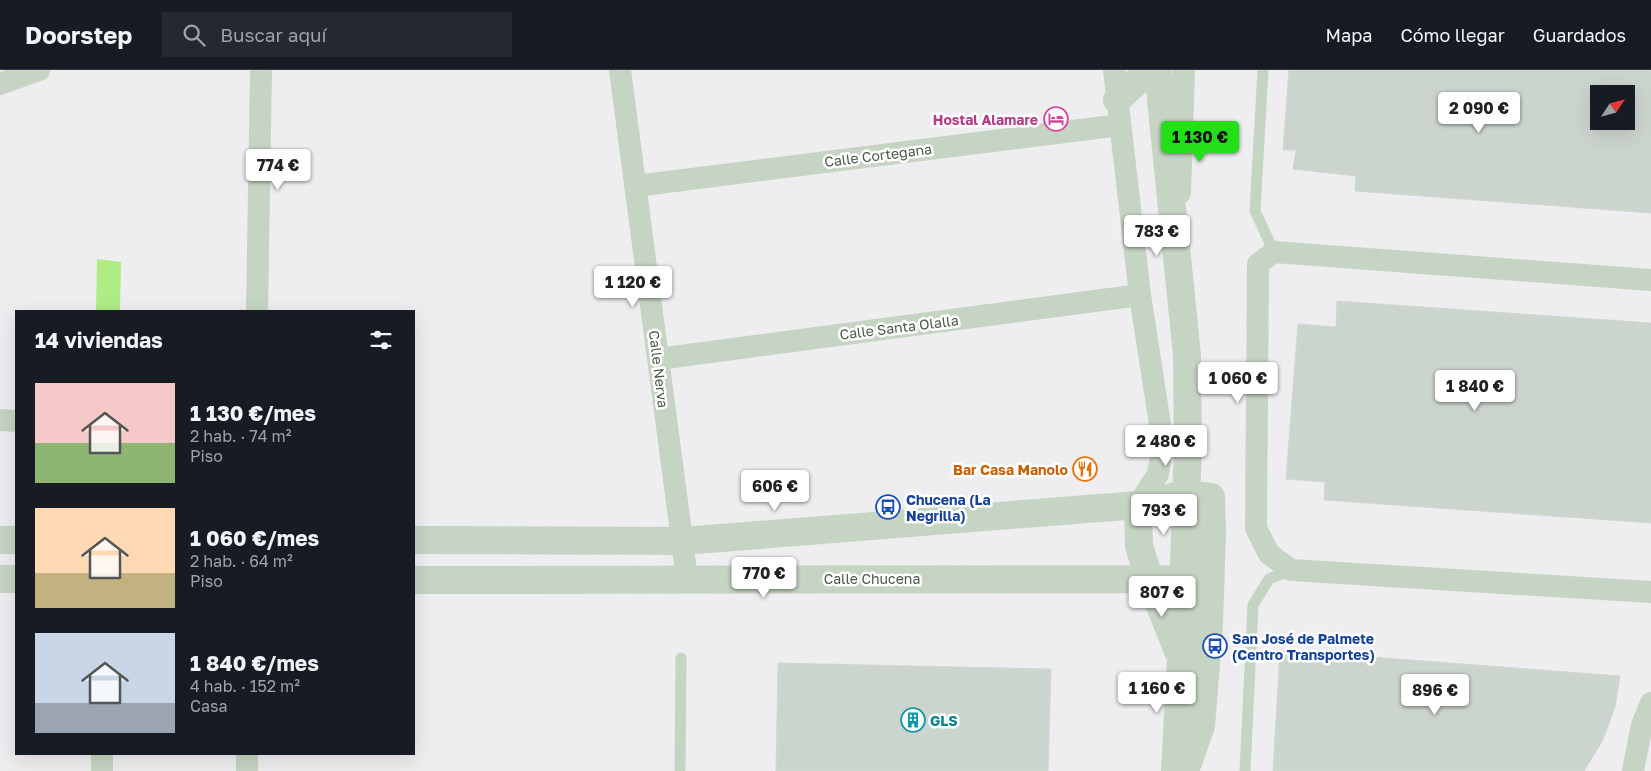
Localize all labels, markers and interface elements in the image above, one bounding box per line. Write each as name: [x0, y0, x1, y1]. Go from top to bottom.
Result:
search box: [162, 12, 512, 57]
text: Doorstep: [25, 20, 132, 49]
icon: search: [180, 21, 208, 49]
text: Buscar aquí: [220, 23, 327, 46]
text: Mapa: [1326, 24, 1372, 46]
text: Cómo llegar: [1400, 24, 1505, 46]
text: Guardados: [1533, 24, 1626, 46]
north arrow: [1590, 85, 1635, 130]
map controls: [1590, 85, 1635, 130]
pin: 2 090 €: [1433, 92, 1525, 134]
text: 2 090 €: [1449, 98, 1509, 118]
hotel icon: Hostal Alamare: [1043, 106, 1069, 132]
place label: Hostal Alamare: [933, 111, 1038, 128]
pin: 1 130 €: [1154, 121, 1246, 163]
text: 1 130 €: [1172, 127, 1228, 147]
street label: Calle Cortegana: [823, 140, 933, 170]
pin: 774 €: [243, 148, 313, 191]
text: 774 €: [257, 155, 299, 175]
pin: 783 €: [1122, 214, 1192, 257]
text: 783 €: [1135, 221, 1179, 241]
pin: 1 120 €: [587, 266, 679, 308]
text: 1 120 €: [605, 272, 661, 292]
street label: Calle Santa Olalla: [838, 311, 960, 343]
icon: filters: [367, 326, 395, 354]
text: 14 viviendas: [35, 327, 163, 353]
street label: Calle Nerva: [646, 329, 672, 409]
pin: 1 060 €: [1192, 362, 1284, 404]
text: 1 060 €: [1209, 368, 1267, 388]
pin: 1 840 €: [1429, 370, 1521, 412]
text: 1 840 €: [1446, 376, 1504, 396]
text: 1 130 €/mes: [190, 400, 316, 426]
icon: home: [75, 403, 135, 463]
pin: 2 480 €: [1120, 424, 1212, 467]
text: 2 hab. · 74 m²: [190, 426, 291, 446]
text: 2 480 €: [1136, 431, 1196, 451]
text: Piso: [190, 446, 223, 466]
restaurant icon: Bar Casa Manolo: [1072, 456, 1098, 482]
place label: Bar Casa Manolo: [953, 461, 1068, 478]
pin: 606 €: [740, 470, 810, 512]
text: 606 €: [752, 476, 798, 496]
place label: Chucena (La Negrilla): [906, 491, 991, 524]
bus stop icon: Chucena (La Negrilla): [875, 494, 901, 520]
pin: 793 €: [1129, 494, 1199, 536]
text: 793 €: [1142, 500, 1186, 520]
text: 1 060 €/mes: [190, 525, 319, 551]
icon: home: [75, 528, 135, 588]
text: 2 hab. · 64 m²: [190, 551, 293, 571]
pin: 770 €: [729, 556, 799, 599]
text: 770 €: [742, 563, 786, 583]
street label: Calle Chucena: [824, 570, 920, 587]
text: Piso: [190, 571, 223, 591]
pin: 807 €: [1127, 576, 1197, 618]
text: 807 €: [1140, 582, 1184, 602]
place label: San José de Palmete (Centro Transportes): [1232, 630, 1375, 663]
bus stop icon: San José de Palmete (Centro Transportes): [1202, 633, 1228, 659]
text: 1 840 €/mes: [190, 650, 319, 676]
icon: home: [75, 653, 135, 713]
pin: 1 160 €: [1111, 672, 1203, 714]
pin: 896 €: [1400, 674, 1470, 716]
text: 4 hab. · 152 m²: [190, 676, 300, 696]
text: 1 160 €: [1129, 678, 1185, 698]
text: 896 €: [1412, 680, 1458, 700]
text: Casa: [190, 696, 227, 716]
building icon: GLS: [900, 707, 926, 733]
place label: GLS: [930, 712, 958, 729]

